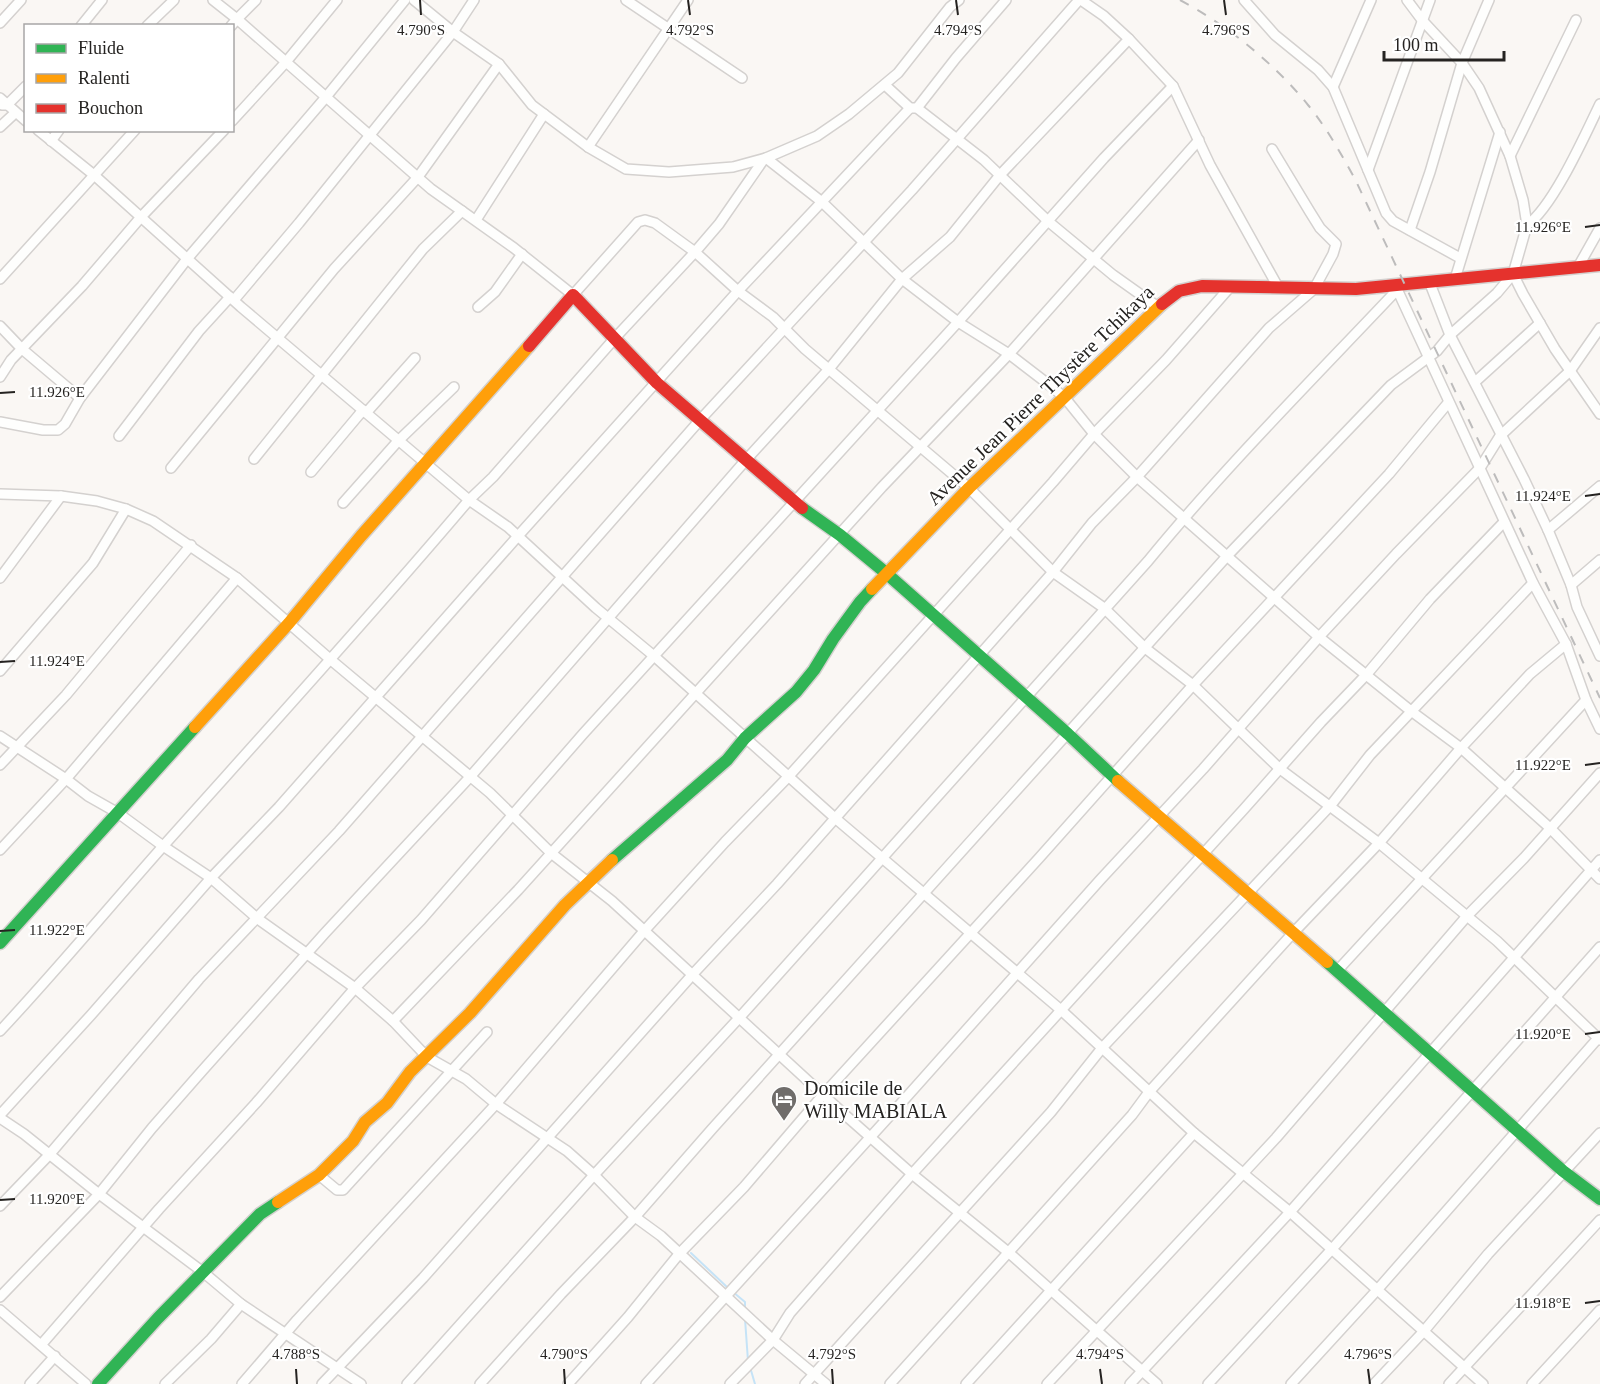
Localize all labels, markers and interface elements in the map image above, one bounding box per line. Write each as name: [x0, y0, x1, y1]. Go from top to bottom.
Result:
text: 4.790°S: [397, 22, 445, 38]
text: 4.792°S: [666, 22, 714, 38]
text: 4.794°S: [934, 22, 982, 38]
text: 4.796°S: [1202, 22, 1250, 38]
legend: [24, 24, 234, 132]
scale bar: [1384, 24, 1504, 62]
text: 100 m: [1393, 35, 1439, 55]
text: Fluide: [78, 38, 124, 58]
text: Ralenti: [78, 68, 130, 88]
text: Bouchon: [78, 98, 143, 118]
text: 11.926°E: [1515, 219, 1571, 235]
street label: Avenue Jean Pierre Thystère Tchikaya: [922, 281, 1159, 510]
text: 11.926°E: [29, 384, 85, 400]
text: 11.924°E: [1515, 488, 1571, 504]
text: 11.924°E: [29, 653, 85, 669]
text: 11.922°E: [1515, 757, 1571, 773]
text: 11.922°E: [29, 922, 85, 938]
text: 11.920°E: [1515, 1026, 1571, 1042]
place label: Domicile de Willy MABIALA: [804, 1077, 948, 1123]
hotel icon: Domicile de Willy MABIALA: [769, 1084, 799, 1122]
text: 11.920°E: [29, 1191, 85, 1207]
text: 11.918°E: [1515, 1295, 1571, 1311]
text: 4.788°S: [272, 1346, 320, 1362]
text: 4.790°S: [540, 1346, 588, 1362]
text: 4.792°S: [808, 1346, 856, 1362]
text: 4.794°S: [1076, 1346, 1124, 1362]
text: 4.796°S: [1344, 1346, 1392, 1362]

